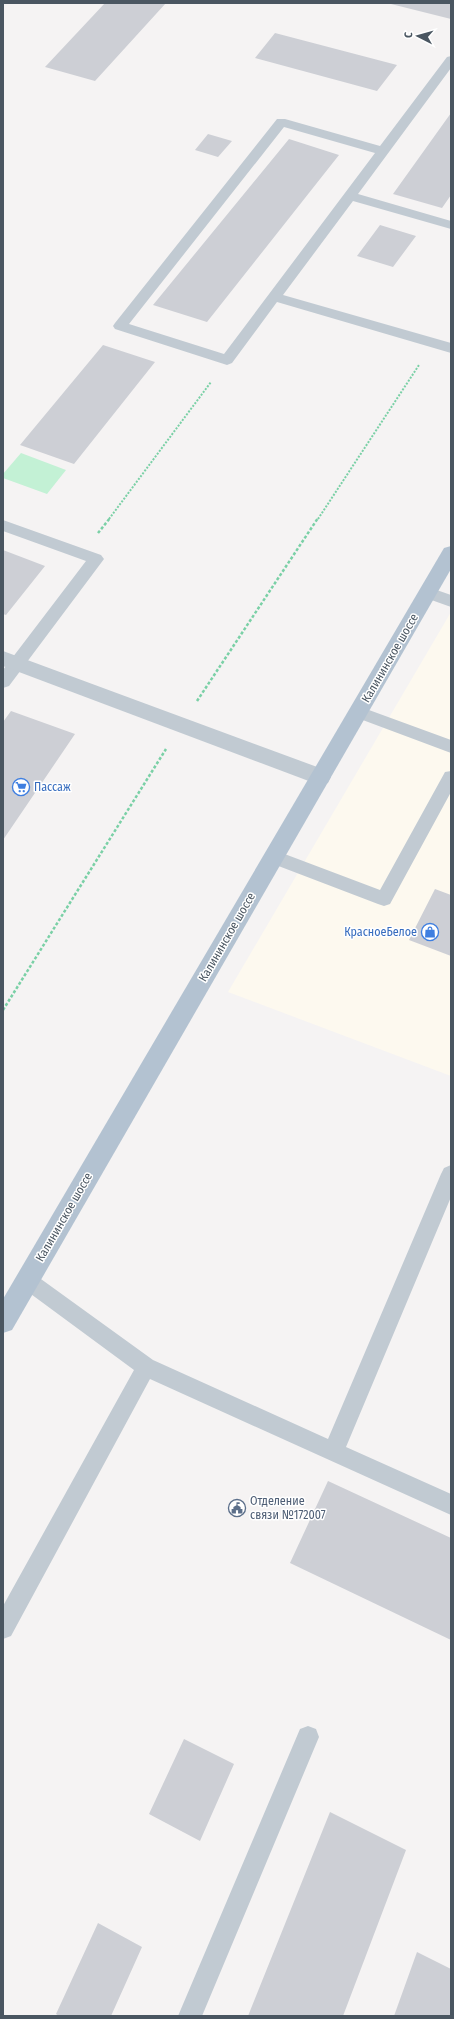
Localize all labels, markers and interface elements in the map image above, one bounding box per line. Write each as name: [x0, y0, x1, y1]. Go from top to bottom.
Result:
north arrow: [398, 16, 438, 56]
text: С: [402, 31, 415, 39]
street label: Калининское шоссе: [359, 611, 421, 705]
supermarket icon: Пассаж: [11, 777, 31, 797]
place label: Пассаж: [34, 780, 71, 794]
street label: Калининское шоссе: [196, 890, 258, 984]
shop icon: КрасноеБелое: [420, 922, 440, 942]
place label: КрасноеБелое: [344, 925, 417, 939]
street label: Калининское шоссе: [33, 1170, 95, 1264]
place label: Отделение связи №172007: [250, 1494, 326, 1522]
public building icon: Отделение связи №172007: [227, 1498, 247, 1518]

